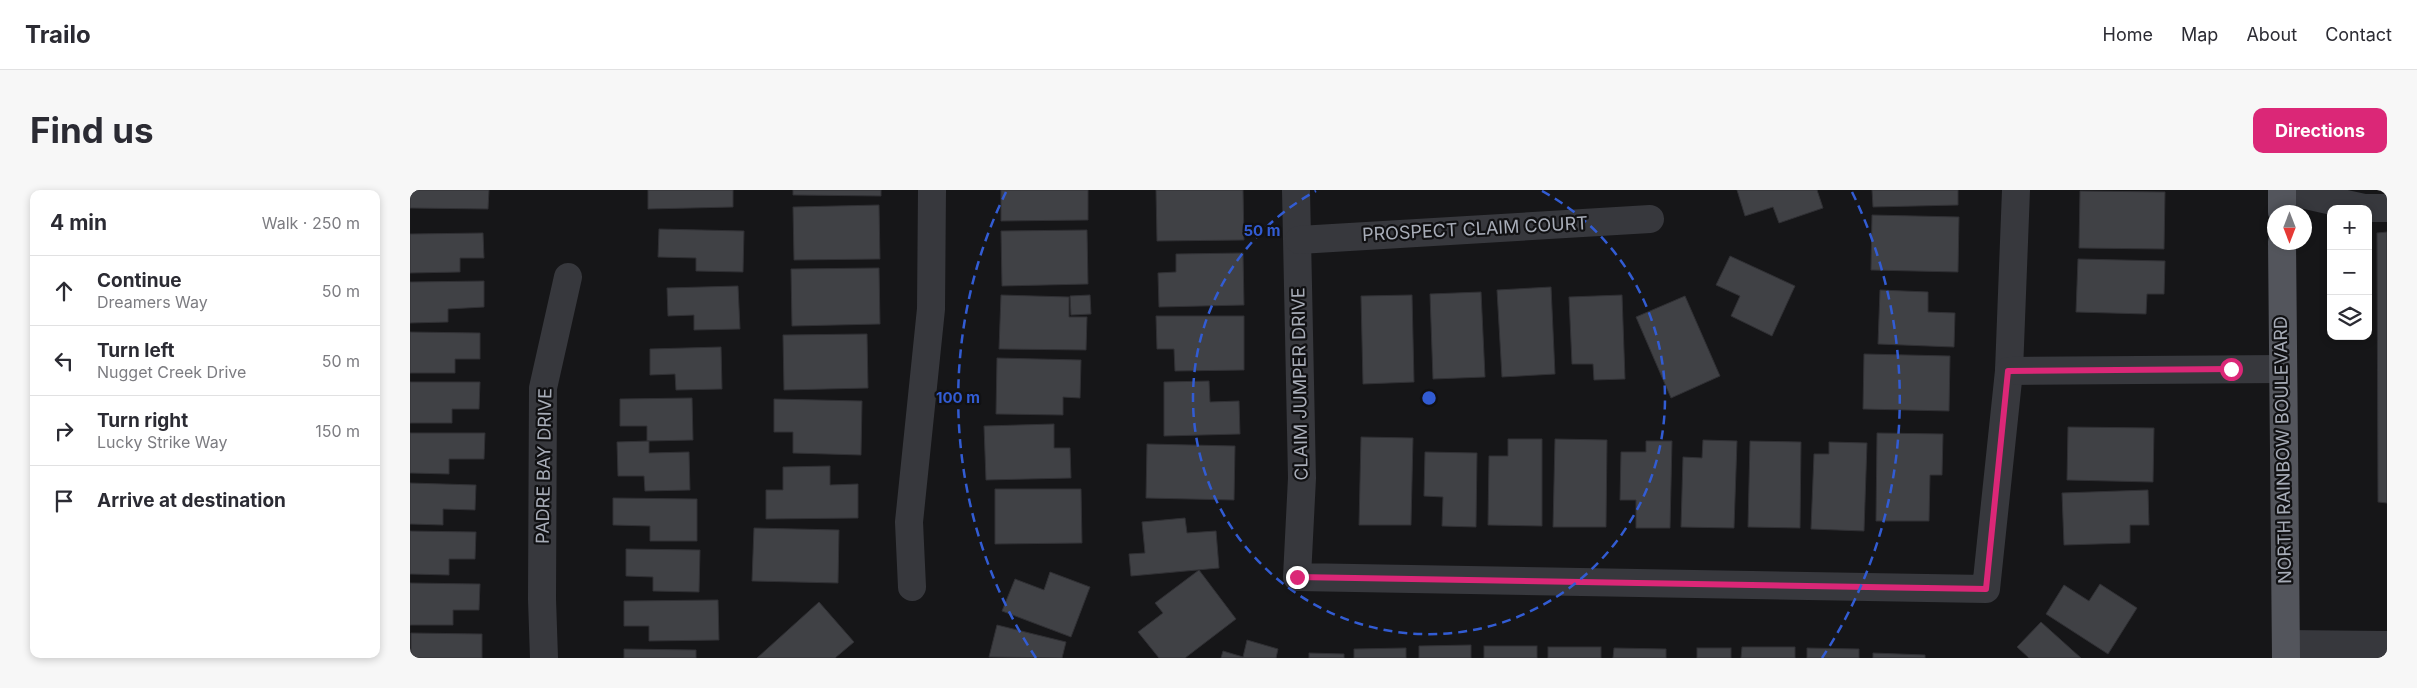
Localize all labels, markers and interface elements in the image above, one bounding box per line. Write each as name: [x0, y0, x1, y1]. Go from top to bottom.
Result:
text: Trailo: [25, 20, 91, 49]
text: Home: [2103, 24, 2153, 45]
text: Map: [2181, 24, 2218, 45]
text: About: [2246, 24, 2297, 45]
text: Contact: [2325, 24, 2392, 45]
button: Directions: [2253, 108, 2387, 153]
text: Find us: [30, 109, 154, 151]
north arrow: [2267, 205, 2312, 250]
map controls: [2327, 205, 2372, 340]
button: +: [2327, 205, 2372, 250]
text: 4 min: [50, 210, 107, 235]
street label: PROSPECT CLAIM COURT: [1362, 212, 1588, 245]
text: Walk · 250 m: [262, 213, 360, 233]
text: 50 m: [1244, 221, 1280, 240]
button: −: [2327, 250, 2372, 295]
text: Continue: [97, 269, 182, 292]
icon: ahead: [50, 277, 78, 305]
text: 50 m: [322, 281, 360, 301]
street label: CLAIM JUMPER DRIVE: [1287, 287, 1312, 481]
text: Dreamers Way: [97, 292, 208, 312]
button: layers: [2327, 295, 2372, 340]
street label: NORTH RAINBOW BOULEVARD: [2270, 316, 2295, 584]
text: Turn left: [97, 339, 175, 362]
icon: left: [50, 347, 78, 375]
text: 50 m: [322, 351, 360, 371]
route start: [2220, 358, 2243, 381]
text: Nugget Creek Drive: [97, 362, 246, 382]
street label: PADRE BAY DRIVE: [532, 388, 555, 544]
text: 100 m: [936, 388, 980, 407]
centre of rings: [1420, 389, 1438, 407]
text: Turn right: [97, 409, 188, 432]
icon: right: [50, 417, 78, 445]
text: 150 m: [315, 421, 360, 441]
text: Lucky Strike Way: [97, 432, 228, 452]
icon: arrive: [50, 487, 78, 515]
text: Arrive at destination: [97, 489, 286, 512]
route end: [1286, 566, 1309, 589]

